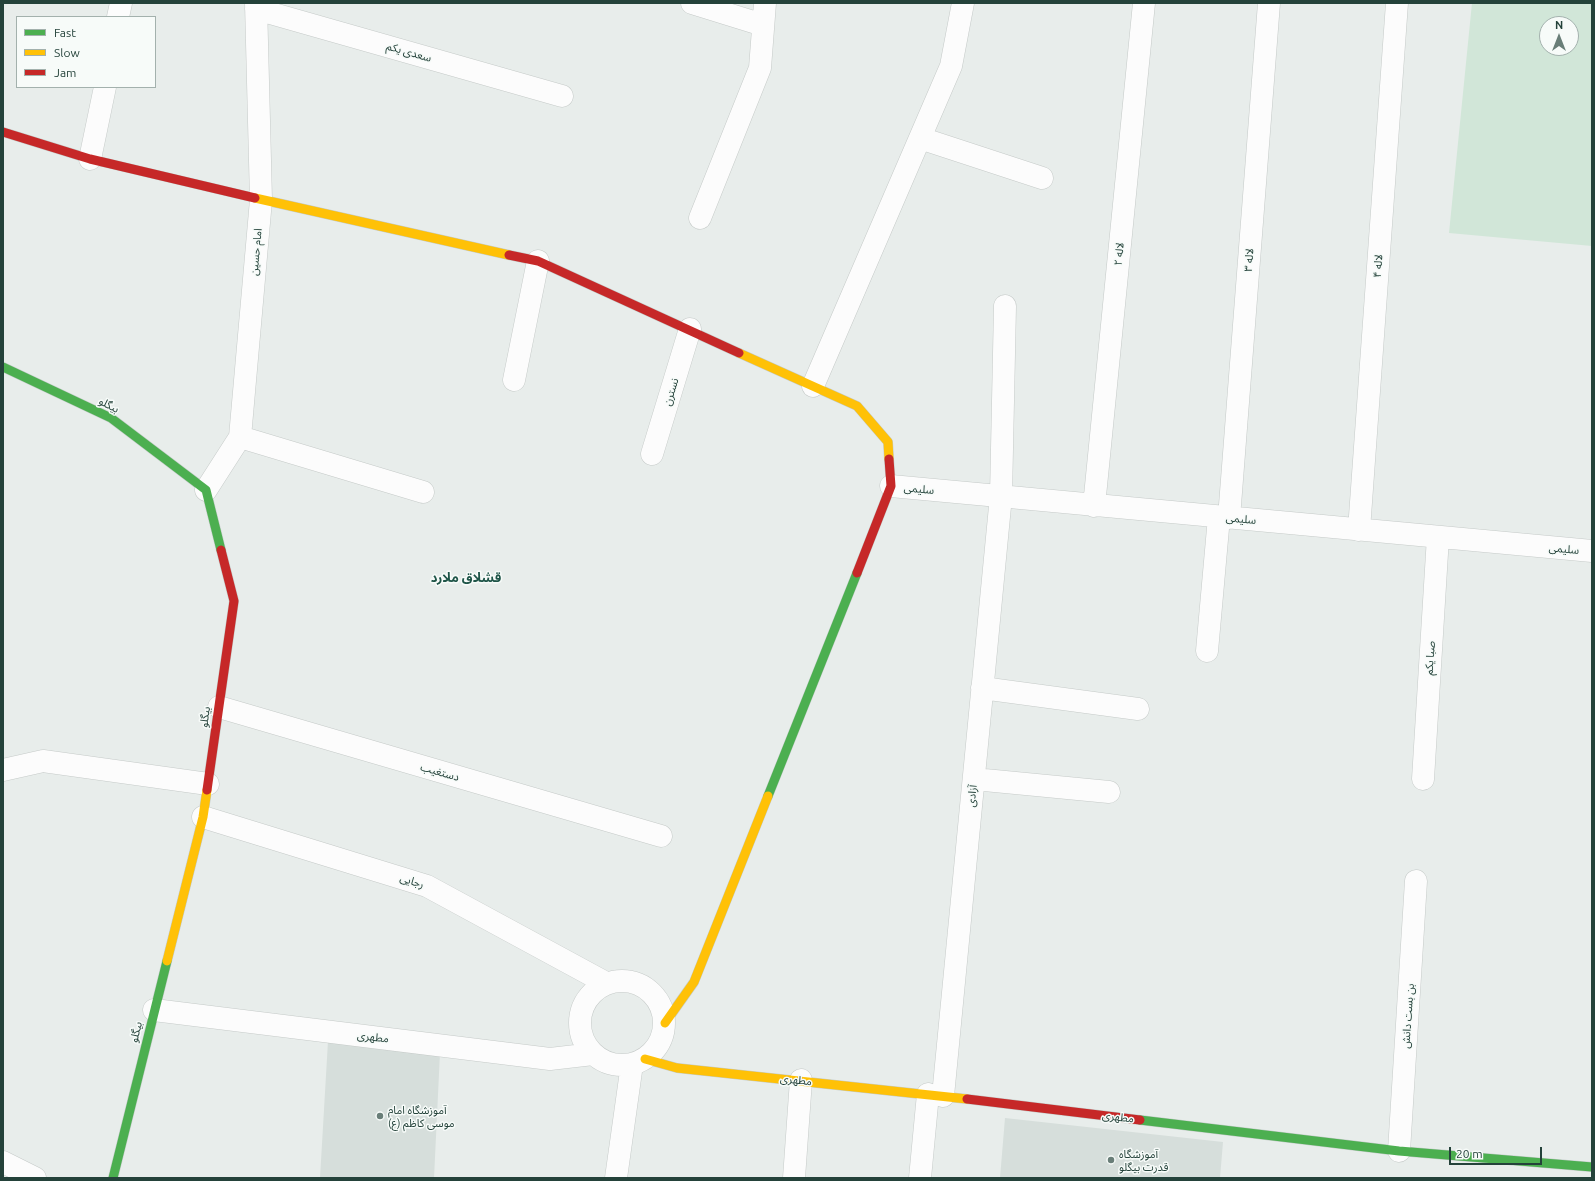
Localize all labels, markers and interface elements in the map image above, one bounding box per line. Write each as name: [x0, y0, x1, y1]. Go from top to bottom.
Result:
legend: [16, 16, 156, 88]
north arrow: [1539, 16, 1579, 56]
text: N: [1555, 19, 1563, 31]
text: Fast: [54, 26, 76, 39]
street label: سعدی یکم: [385, 39, 433, 65]
text: Slow: [54, 46, 80, 59]
text: Jam: [54, 66, 76, 79]
street label: امام حسین: [247, 228, 265, 276]
street label: لاله ۲: [1111, 242, 1127, 266]
street label: لاله ۳: [1242, 248, 1256, 272]
street label: لاله ۴: [1371, 254, 1385, 278]
street label: نسترن: [661, 377, 681, 407]
street label: بیگلو: [97, 394, 121, 416]
street label: سلیمی: [903, 481, 935, 497]
street label: سلیمی: [1225, 511, 1257, 527]
street label: سلیمی: [1548, 541, 1580, 557]
district label: قشلاق ملارد: [431, 570, 501, 586]
street label: صبا یکم: [1422, 640, 1438, 676]
street label: بیگلو: [197, 706, 213, 728]
street label: دستغیب: [419, 760, 461, 784]
street label: آزادی: [964, 784, 980, 808]
street label: رجایی: [398, 871, 426, 891]
street label: بن بست دانش: [1399, 983, 1417, 1049]
street label: بیگلو: [127, 1020, 145, 1044]
street label: مطهری: [356, 1029, 390, 1045]
street label: مطهری: [779, 1072, 813, 1088]
place label: آموزشگاه امام موسی کاظم (ع): [388, 1103, 455, 1129]
street label: مطهری: [1101, 1109, 1135, 1125]
marker: آموزشگاه امام موسی کاظم (ع): [375, 1111, 385, 1121]
scale bar: [1451, 1139, 1544, 1165]
place label: آموزشگاه قدرت بیگلو: [1119, 1147, 1168, 1173]
text: 20 m: [1456, 1147, 1483, 1160]
marker: آموزشگاه قدرت بیگلو: [1106, 1155, 1116, 1165]

